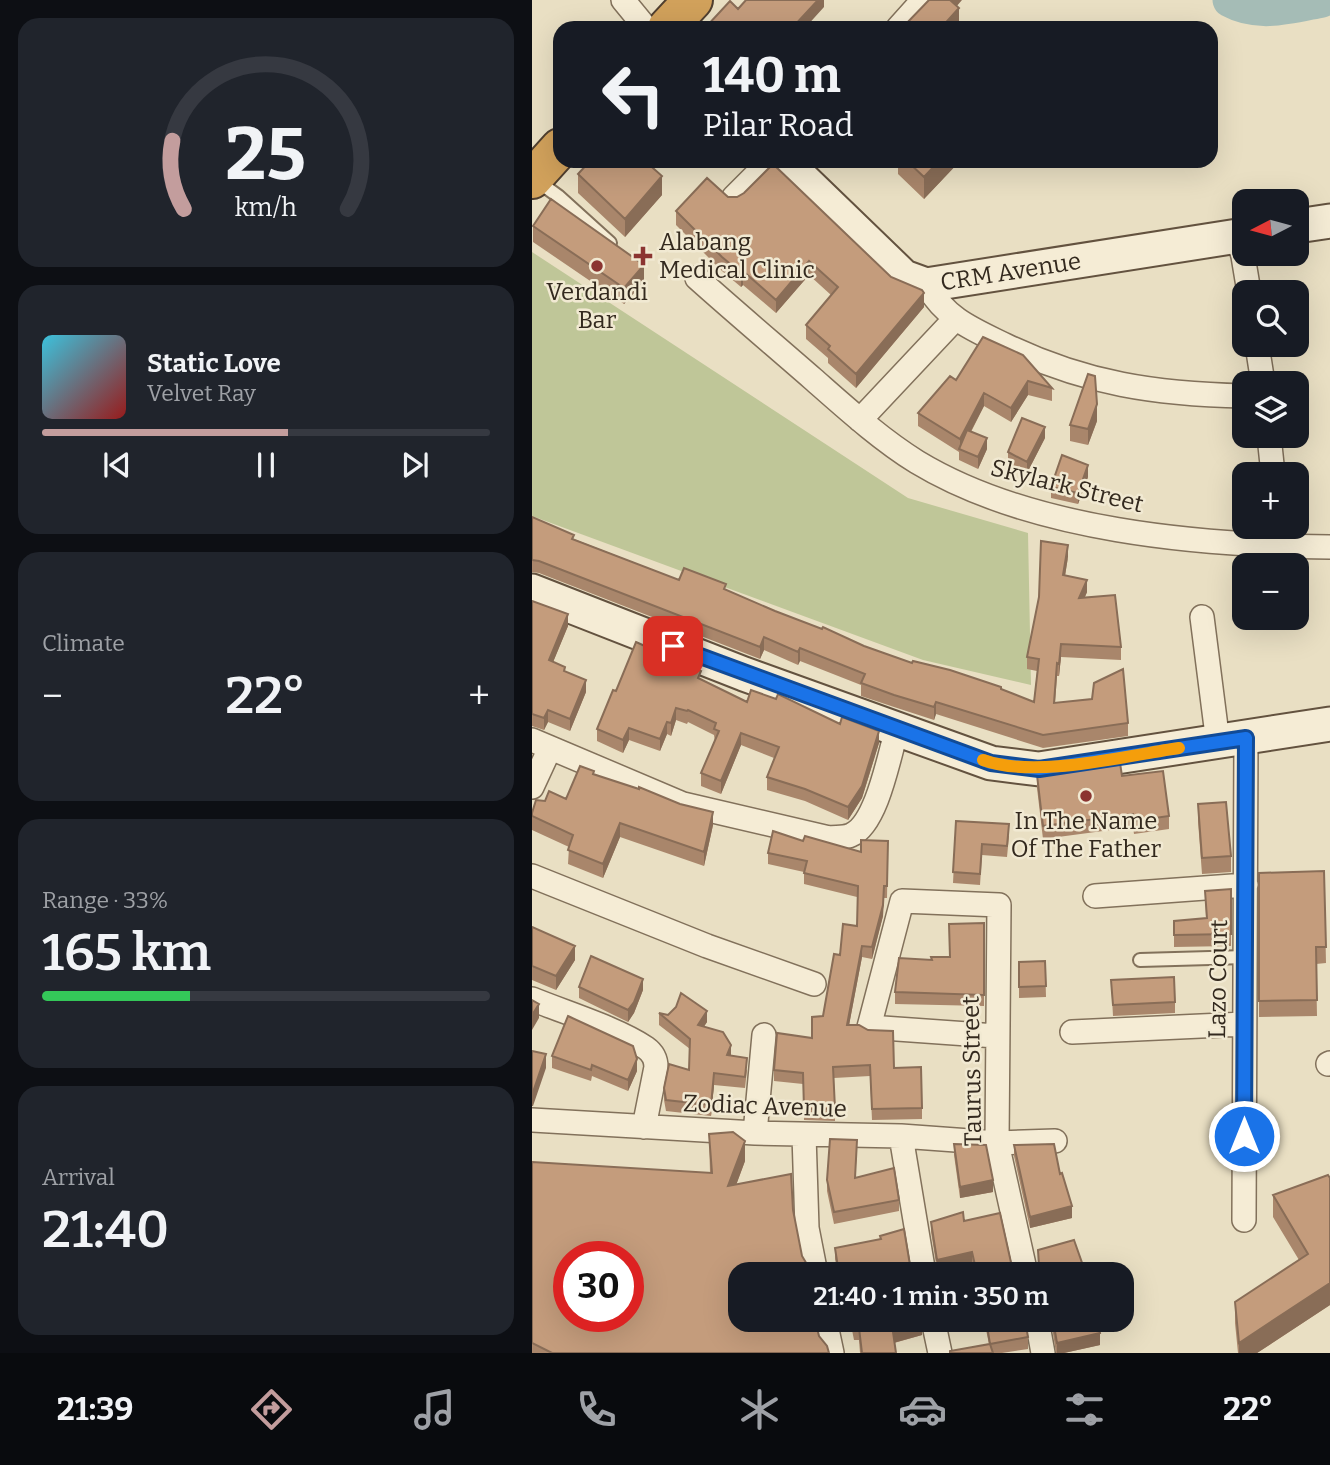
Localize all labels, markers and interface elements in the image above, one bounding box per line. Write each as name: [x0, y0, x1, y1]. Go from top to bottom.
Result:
text: 140 m: [703, 46, 841, 105]
icon: left: [588, 49, 679, 140]
text: Pilar Road: [703, 106, 853, 144]
text: 25: [226, 111, 306, 198]
north arrow: [1232, 189, 1309, 266]
map controls: [1232, 189, 1309, 630]
text: km/h: [235, 192, 297, 222]
place label: Alabang Medical Clinic: [659, 228, 815, 284]
marker: Alabang Medical Clinic: [633, 246, 653, 266]
street label: CRM Avenue: [938, 247, 1083, 297]
marker: Verdandi Bar: [589, 258, 605, 274]
place label: Verdandi Bar: [546, 278, 648, 334]
button: search: [1232, 280, 1309, 357]
text: Static Love: [147, 348, 281, 379]
button: layers: [1232, 371, 1309, 448]
text: Velvet Ray: [147, 379, 256, 407]
icon: previous: [98, 446, 136, 484]
icon: pause: [247, 446, 285, 484]
icon: next: [396, 446, 434, 484]
street label: Skylark Street: [988, 454, 1147, 519]
button: +: [1232, 462, 1309, 539]
button: −: [1232, 553, 1309, 630]
pin: [643, 616, 703, 676]
icon: arrive: [654, 627, 692, 665]
text: Climate: [42, 629, 125, 657]
text: 22°: [225, 664, 306, 727]
text: −: [42, 673, 63, 719]
text: +: [468, 673, 490, 719]
marker: In The Name Of The Father: [1078, 788, 1094, 804]
place label: In The Name Of The Father: [1011, 807, 1162, 863]
text: Range · 33%: [42, 886, 168, 914]
street label: Lazo Court: [1203, 919, 1233, 1039]
text: 165 km: [42, 921, 211, 984]
street label: Taurus Street: [957, 995, 987, 1146]
street label: Zodiac Avenue: [683, 1089, 847, 1123]
position arrow: [1207, 1099, 1281, 1173]
text: Arrival: [42, 1163, 115, 1191]
text: 21:40: [42, 1198, 169, 1261]
speed limit sign: 30: [553, 1241, 644, 1332]
text: 21:40 · 1 min · 350 m: [813, 1281, 1049, 1312]
icon: directions: [247, 1385, 296, 1434]
icon: music: [410, 1385, 459, 1434]
icon: phone: [572, 1385, 621, 1434]
icon: climate: [735, 1385, 784, 1434]
icon: car: [898, 1385, 947, 1434]
icon: filters: [1060, 1385, 1109, 1434]
text: 21:39: [57, 1390, 133, 1428]
text: 22°: [1223, 1390, 1273, 1428]

